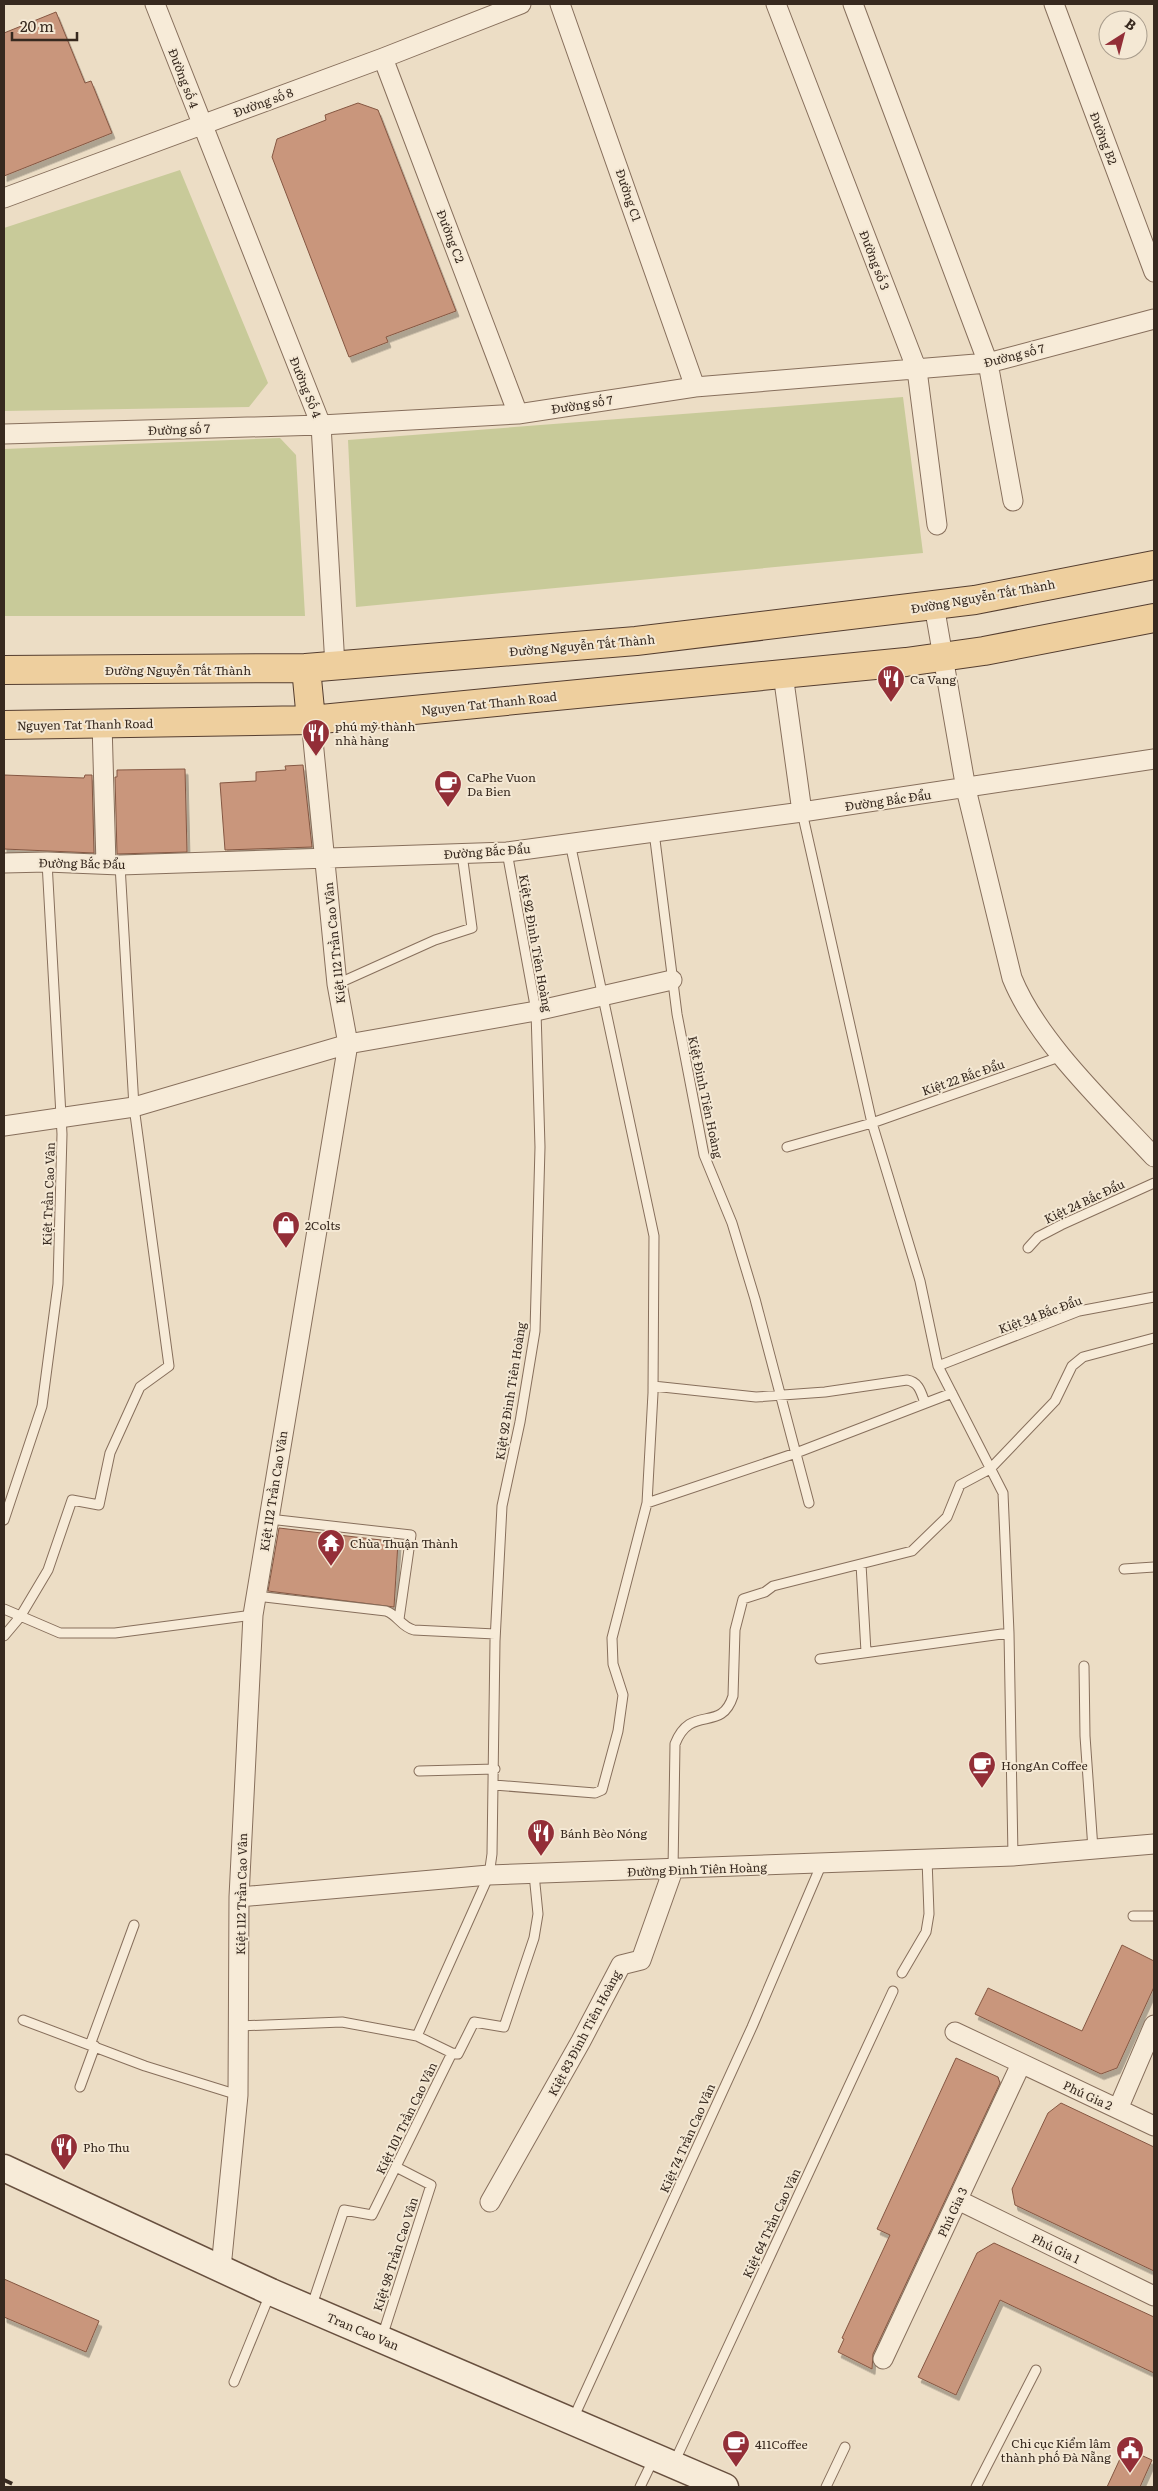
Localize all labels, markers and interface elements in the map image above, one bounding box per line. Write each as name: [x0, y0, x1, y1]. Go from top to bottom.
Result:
scale bar: [12, 10, 78, 42]
north arrow: [1098, 10, 1148, 60]
text: B: [1121, 13, 1141, 35]
text: 20 m: [20, 14, 54, 37]
street label: Đường số 4: [164, 45, 204, 111]
street label: Đường số 8: [230, 83, 296, 121]
street label: Đường B2: [1086, 109, 1122, 167]
street label: Đường C1: [612, 166, 646, 224]
street label: Đường C2: [433, 207, 469, 265]
street label: Đường số 3: [855, 227, 895, 293]
street label: Đường số 7: [982, 339, 1046, 371]
street label: Đường Số 4: [286, 354, 327, 421]
street label: Đường số 7: [550, 390, 614, 418]
street label: Đường số 7: [148, 419, 210, 439]
street label: Đường Nguyễn Tất Thành: [909, 574, 1057, 618]
street label: Đường Nguyễn Tất Thành: [508, 630, 656, 660]
street label: Đường Nguyễn Tất Thành: [105, 661, 251, 679]
restaurant icon: Ca Vang: [876, 664, 906, 703]
place label: Ca Vang: [910, 670, 956, 688]
street label: Nguyen Tat Thanh Road: [420, 687, 558, 719]
street label: Nguyen Tat Thanh Road: [17, 714, 154, 734]
place label: phú mỹ thành nhà hàng: [335, 717, 415, 749]
restaurant icon: phú mỹ thành nhà hàng: [301, 718, 331, 757]
place label: CaPhe Vuon Da Bien: [467, 768, 536, 800]
cafe icon: CaPhe Vuon Da Bien: [433, 769, 463, 808]
street label: Đường Bắc Đẩu: [844, 785, 933, 815]
street label: Đường Bắc Đẩu: [443, 839, 531, 863]
street label: Đường Bắc Đẩu: [38, 853, 126, 873]
street label: Kiệt 92 Đinh Tiên Hoàng: [515, 873, 557, 1014]
street label: Kiệt 112 Trần Cao Vân: [319, 881, 349, 1005]
street label: Kiệt Đinh Tiên Hoàng: [684, 1034, 728, 1160]
street label: Kiệt 22 Bắc Đẩu: [919, 1054, 1007, 1100]
street label: Kiệt Trần Cao Vân: [37, 1142, 59, 1246]
street label: Kiệt 24 Bắc Đẩu: [1041, 1174, 1128, 1228]
shop icon: 2Colts: [271, 1210, 301, 1249]
place label: 2Colts: [305, 1216, 341, 1234]
street label: Kiệt 34 Bắc Đẩu: [996, 1290, 1085, 1337]
street label: Kiệt 92 Đinh Tiên Hoàng: [490, 1320, 530, 1461]
street label: Kiệt 112 Trần Cao Vân: [255, 1429, 291, 1553]
temple icon: Chùa Thuận Thành: [316, 1528, 346, 1567]
place label: Chùa Thuận Thành: [350, 1534, 458, 1552]
cafe icon: HongAn Coffee: [967, 1750, 997, 1789]
place label: HongAn Coffee: [1001, 1756, 1088, 1774]
restaurant icon: Bánh Bèo Nóng: [526, 1818, 556, 1857]
place label: Bánh Bèo Nóng: [560, 1824, 647, 1842]
street label: Kiệt 112 Trần Cao Vân: [231, 1833, 251, 1955]
street label: Đường Đinh Tiên Hoàng: [627, 1858, 768, 1880]
street label: Kiệt 83 Đinh Tiên Hoàng: [543, 1966, 625, 2099]
street label: Kiệt 101 Trần Cao Vân: [371, 2059, 441, 2177]
street label: Phú Gia 2: [1060, 2076, 1116, 2114]
street label: Kiệt 74 Trần Cao Vân: [655, 2080, 719, 2196]
restaurant icon: Pho Thu: [49, 2132, 79, 2171]
place label: Pho Thu: [83, 2138, 130, 2156]
street label: Kiệt 64 Trần Cao Vân: [738, 2165, 804, 2281]
street label: Phú Gia 3: [933, 2184, 971, 2240]
street label: Kiệt 98 Trần Cao Vân: [368, 2194, 422, 2313]
street label: Phú Gia 1: [1029, 2229, 1083, 2267]
street label: Tran Cao Van: [324, 2308, 402, 2354]
cafe icon: 411Coffee: [721, 2429, 751, 2468]
place label: Chi cục Kiểm lâm thành phố Đà Nẵng: [1001, 2434, 1111, 2466]
place label: 411Coffee: [755, 2435, 808, 2453]
public building icon: Chi cục Kiểm lâm thành phố Đà Nẵng: [1115, 2435, 1145, 2474]

